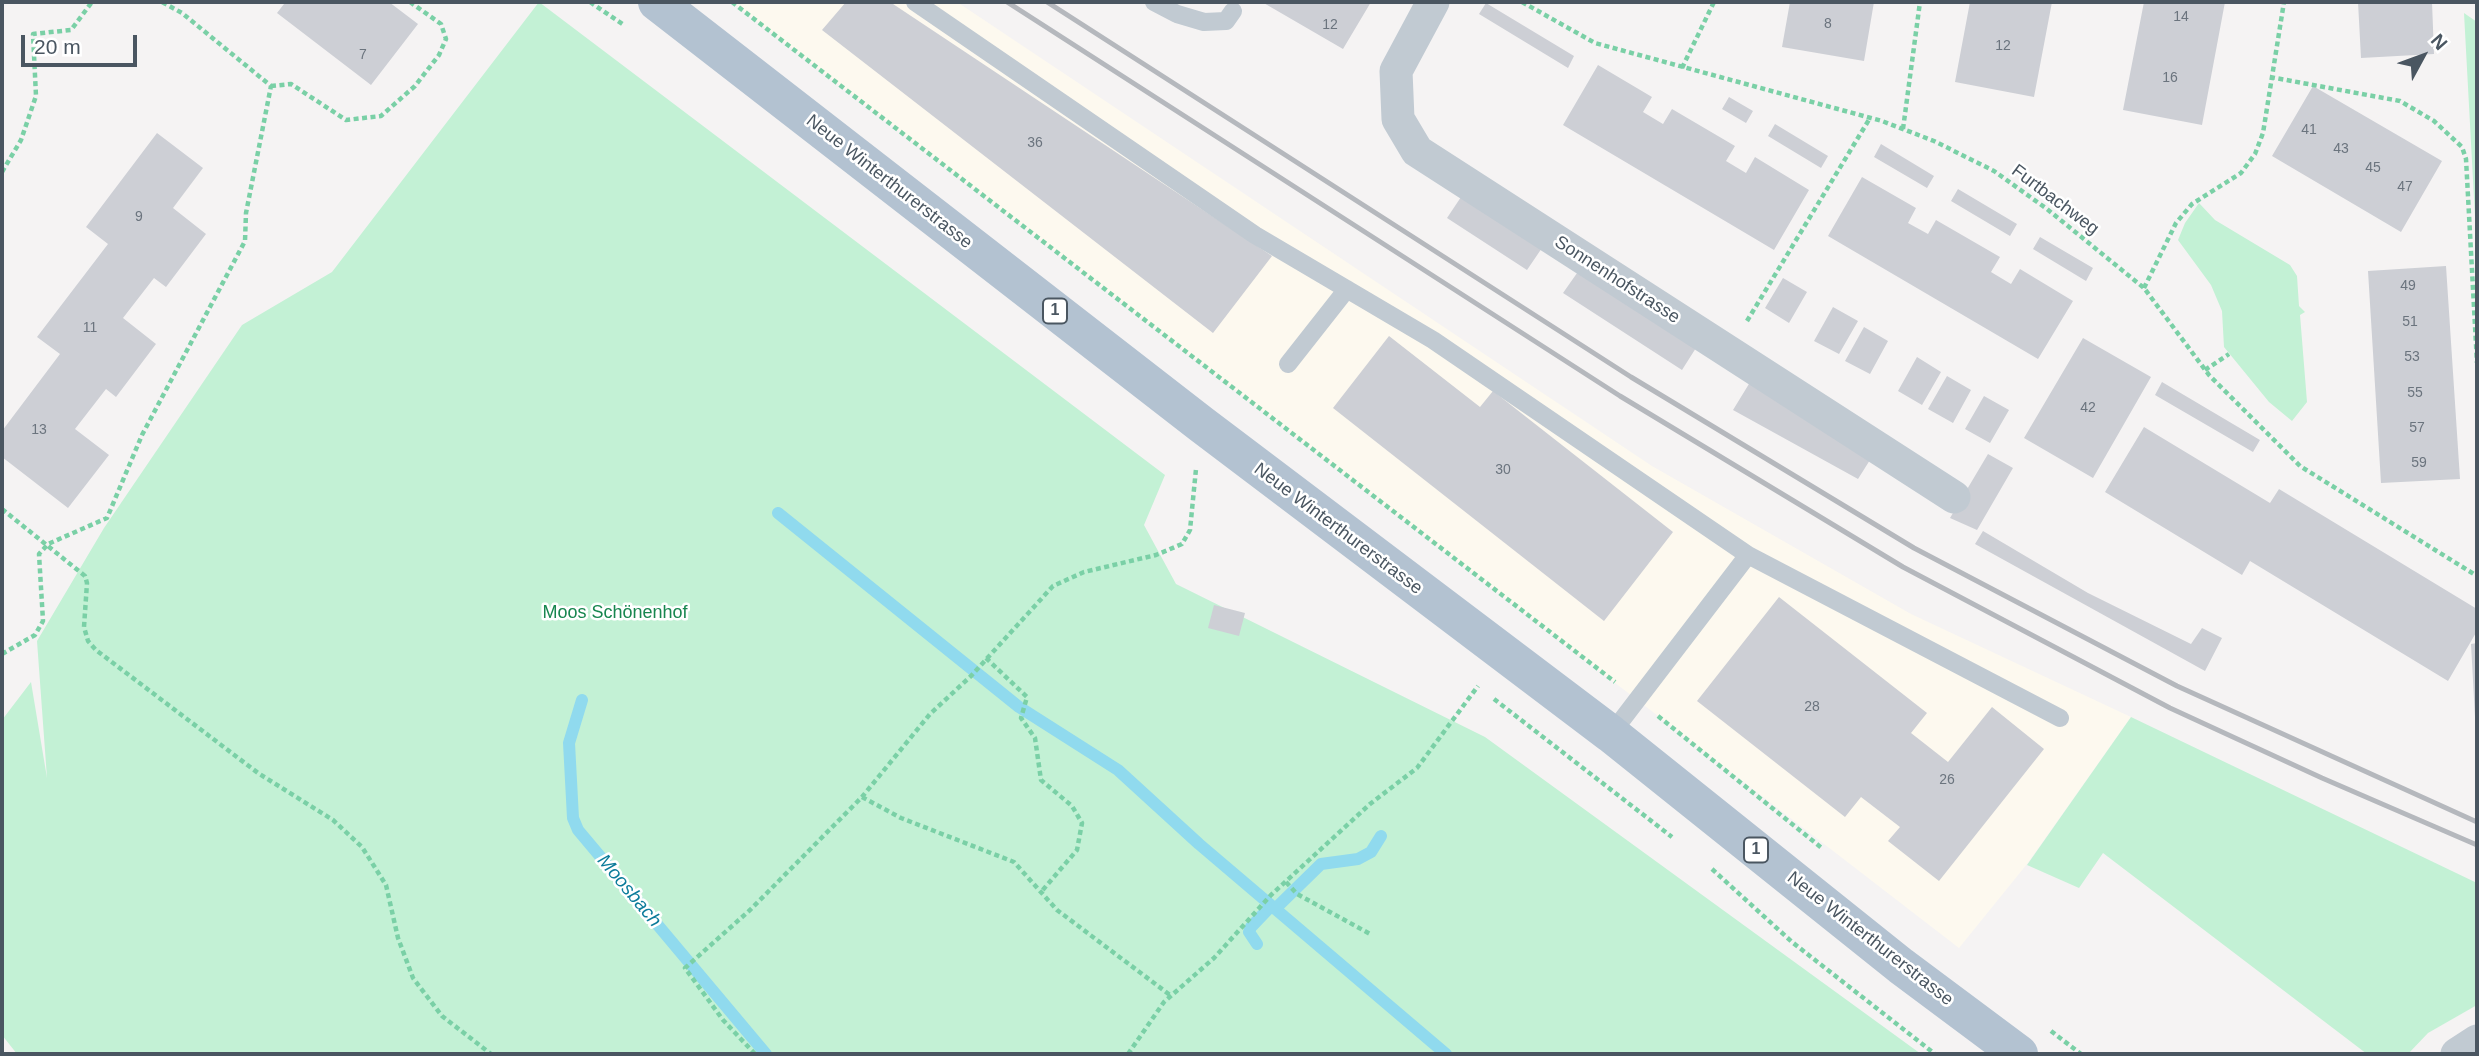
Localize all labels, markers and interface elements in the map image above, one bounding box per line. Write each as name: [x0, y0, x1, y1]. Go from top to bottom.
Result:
house number: 14: [2173, 9, 2189, 25]
house number: 8: [1824, 16, 1832, 32]
house number: 12: [1322, 17, 1338, 33]
scale bar: [24, 21, 140, 65]
north arrow: [2388, 21, 2458, 91]
text: N: [2427, 30, 2452, 54]
text: 20 m: [34, 35, 81, 58]
house number: 12: [1995, 38, 2011, 54]
house number: 7: [359, 47, 367, 63]
house number: 16: [2162, 70, 2178, 86]
street label: Neue Winterthurerstrasse: [802, 110, 976, 254]
house number: 41: [2301, 122, 2317, 138]
house number: 36: [1027, 135, 1043, 151]
house number: 43: [2333, 141, 2349, 157]
street label: Furtbachweg: [2007, 160, 2103, 240]
house number: 45: [2365, 160, 2381, 176]
house number: 47: [2397, 179, 2413, 195]
house number: 9: [135, 209, 143, 225]
street label: Sonnenhofstrasse: [1550, 231, 1684, 329]
house number: 49: [2400, 278, 2416, 294]
road number: 1: [1043, 298, 1067, 324]
house number: 51: [2402, 314, 2418, 330]
house number: 11: [83, 320, 97, 336]
house number: 53: [2404, 349, 2420, 365]
house number: 55: [2407, 385, 2423, 401]
house number: 42: [2080, 400, 2096, 416]
house number: 57: [2409, 420, 2425, 436]
house number: 13: [31, 422, 47, 438]
house number: 59: [2411, 455, 2427, 471]
street label: Neue Winterthurerstrasse: [1250, 459, 1426, 599]
house number: 30: [1495, 462, 1511, 478]
park label: Moos Schönenhof: [542, 602, 688, 624]
house number: 28: [1804, 699, 1820, 715]
house number: 26: [1939, 772, 1955, 788]
road number: 1: [1744, 838, 1768, 862]
water label: Moosbach: [592, 850, 666, 932]
street label: Neue Winterthurerstrasse: [1783, 867, 1957, 1011]

